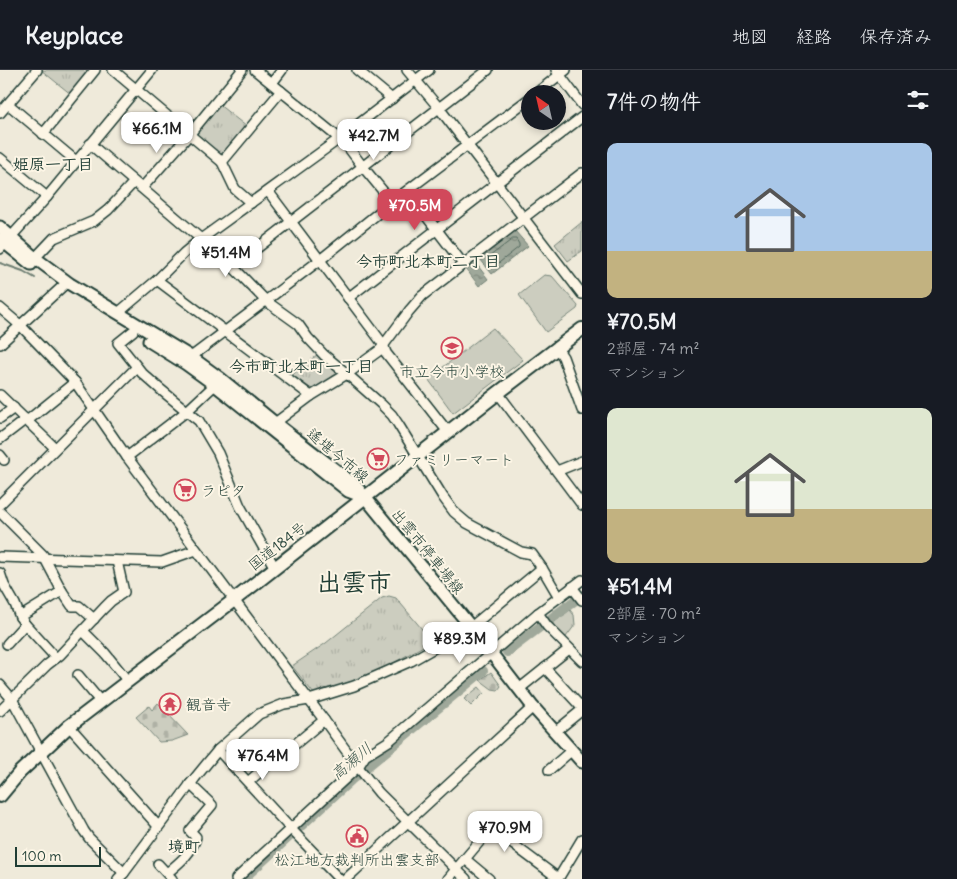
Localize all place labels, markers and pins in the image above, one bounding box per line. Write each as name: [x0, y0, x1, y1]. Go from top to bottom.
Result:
pin: ¥66.1M: [116, 112, 198, 154]
pin: ¥42.7M: [333, 118, 415, 161]
pin: ¥70.5M: [374, 189, 456, 231]
pin: ¥51.4M: [185, 236, 267, 278]
school or university icon: 市立今市小学校: [440, 336, 464, 360]
place label: 市立今市小学校: [399, 362, 505, 381]
supermarket icon: ファミリーマート: [366, 447, 390, 471]
place label: ファミリーマート: [394, 450, 514, 469]
supermarket icon: ラピタ: [173, 478, 197, 502]
place label: ラピタ: [201, 481, 246, 500]
pin: ¥89.3M: [419, 622, 501, 664]
temple icon: 観音寺: [158, 692, 182, 716]
place label: 観音寺: [186, 695, 231, 714]
pin: ¥76.4M: [222, 738, 304, 781]
pin: ¥70.9M: [464, 810, 546, 853]
public building icon: 松江地方裁判所出雲支部: [345, 824, 369, 848]
place label: 松江地方裁判所出雲支部: [274, 850, 440, 869]

